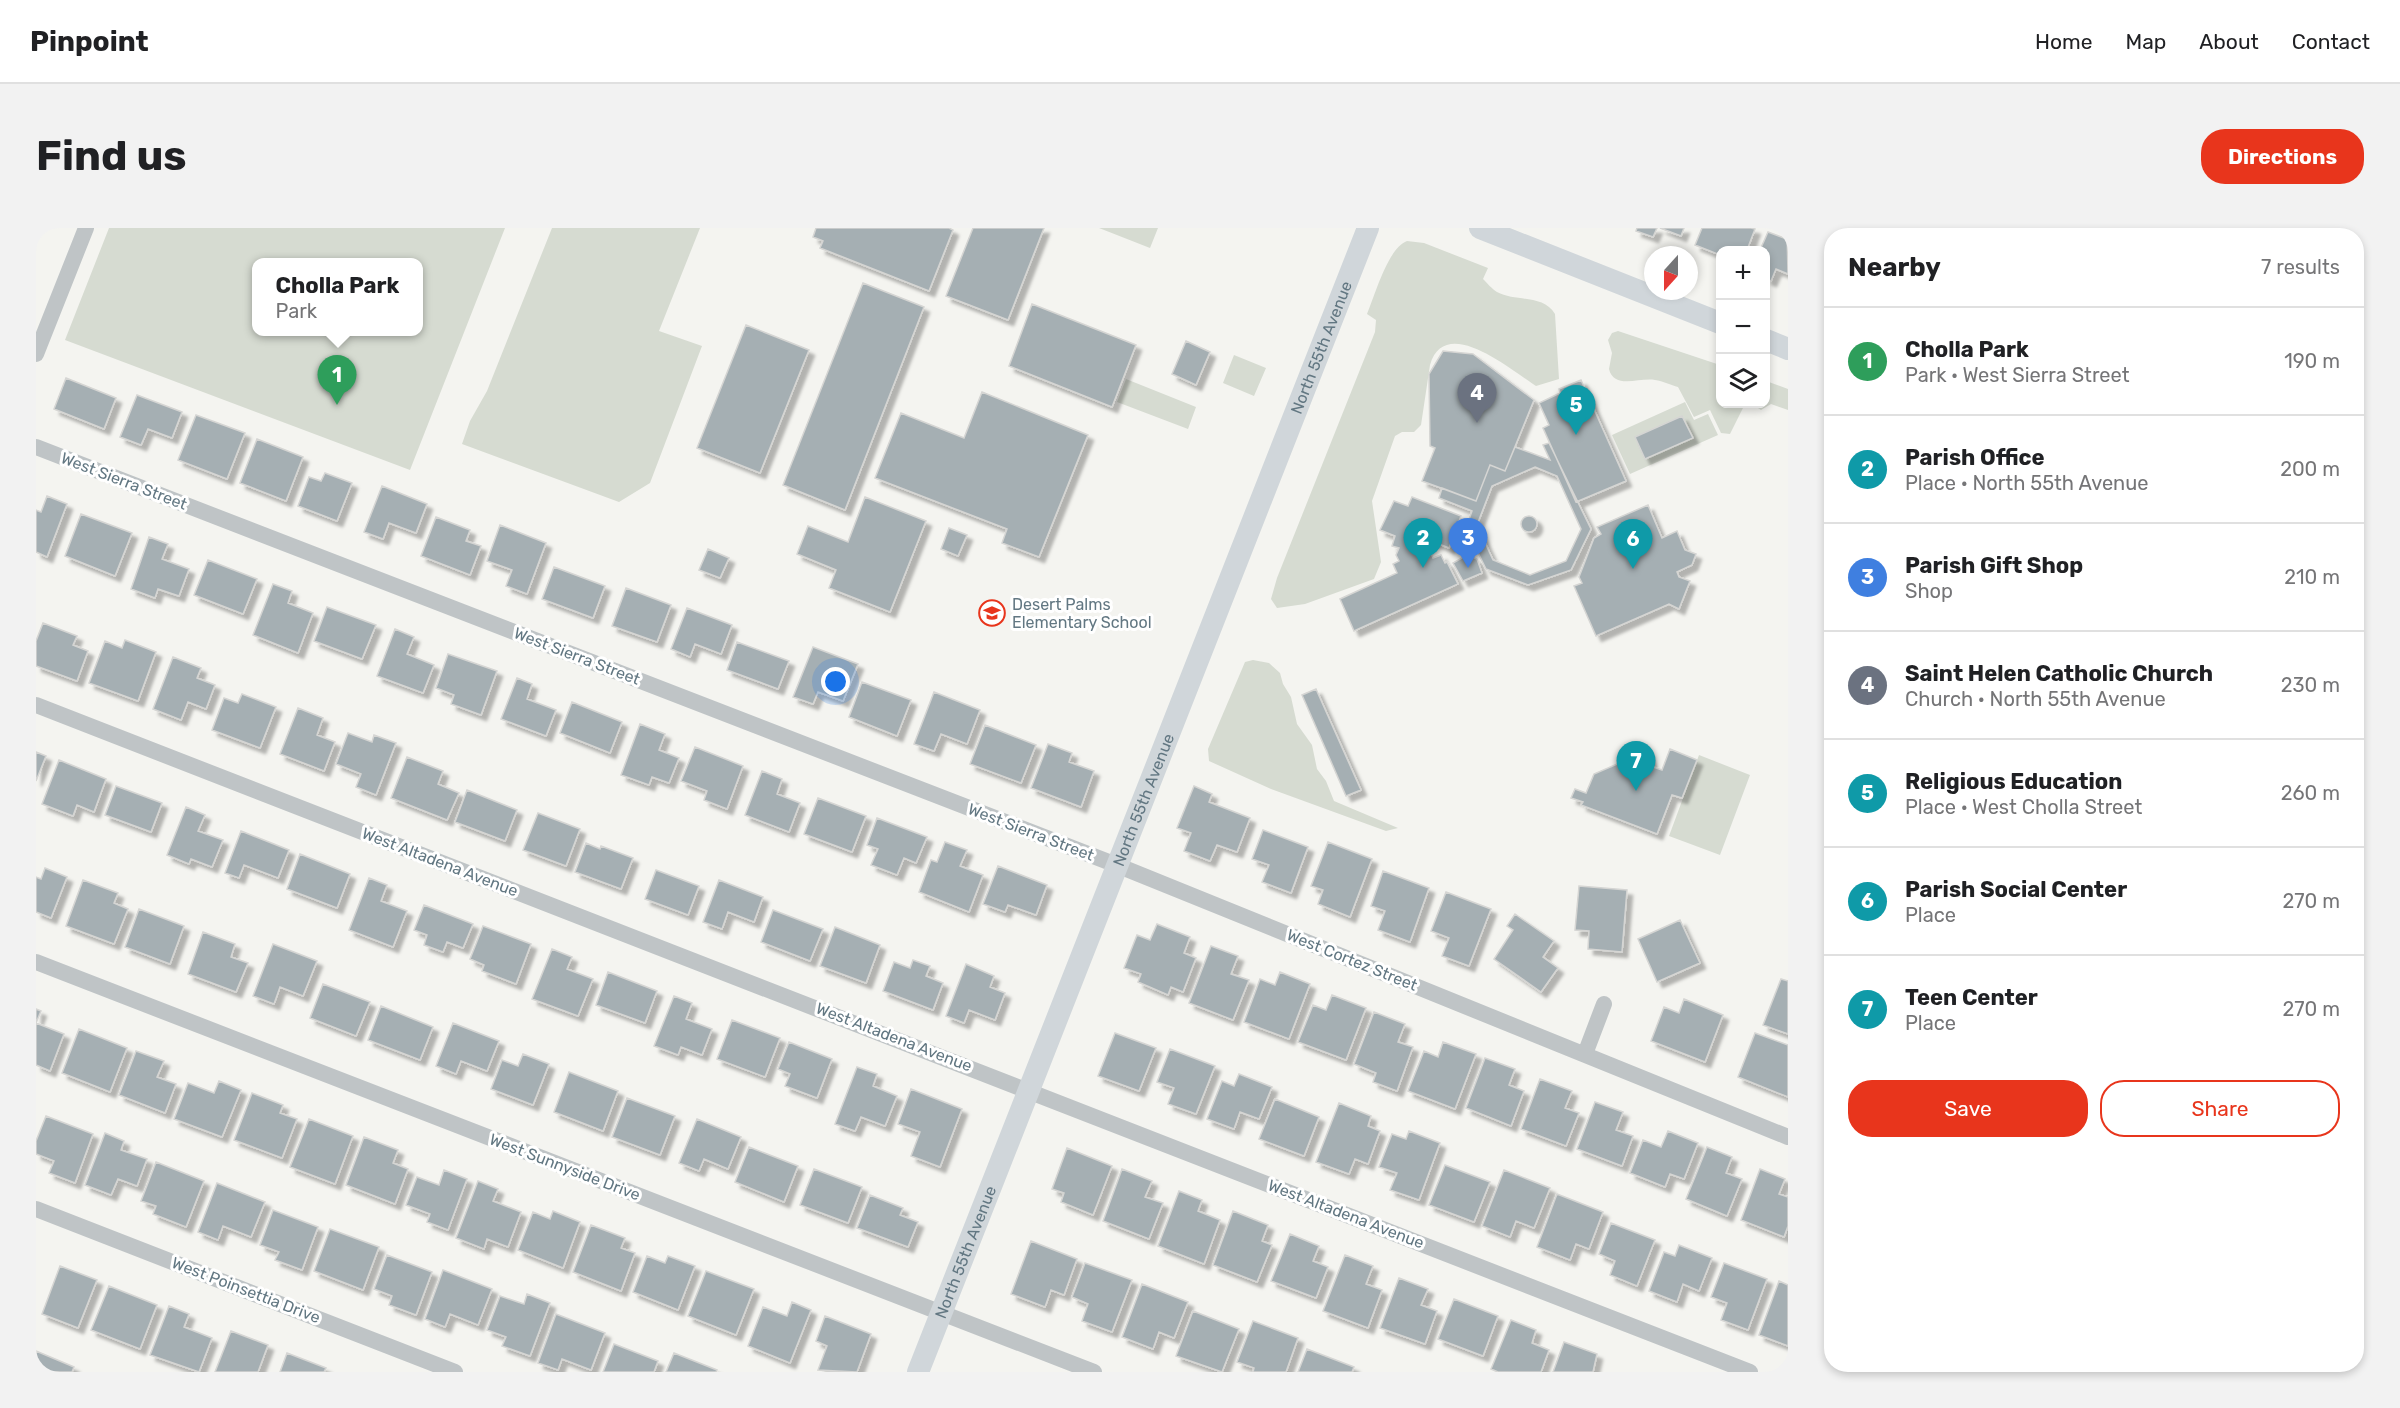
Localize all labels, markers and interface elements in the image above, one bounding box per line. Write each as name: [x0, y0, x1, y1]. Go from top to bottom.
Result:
text: Pinpoint: [30, 25, 149, 58]
text: Home: [2035, 29, 2092, 54]
text: Map: [2125, 29, 2166, 54]
text: About: [2199, 29, 2259, 54]
text: Contact: [2292, 29, 2370, 54]
button: Directions: [2201, 129, 2364, 184]
text: Find us: [36, 131, 187, 181]
north arrow: [1644, 246, 1698, 300]
map controls: [1716, 246, 1770, 408]
button: +: [1716, 246, 1770, 300]
text: Nearby: [1848, 252, 1941, 283]
text: 7 results: [2261, 255, 2340, 279]
popup: [252, 258, 423, 336]
text: Cholla Park: [276, 272, 399, 299]
street label: North 55th Avenue: [1286, 278, 1356, 416]
text: Park: [276, 299, 317, 323]
button: −: [1716, 300, 1770, 354]
text: Cholla Park: [1905, 336, 2029, 363]
text: 1: [1863, 349, 1872, 373]
text: 190 m: [2284, 349, 2340, 373]
button: layers: [1716, 354, 1770, 408]
pin: 1: [318, 356, 356, 405]
text: Park · West Sierra Street: [1905, 363, 2129, 387]
pin: 4: [1458, 374, 1496, 423]
pin: 5: [1556, 386, 1596, 435]
text: Parish Office: [1905, 444, 2045, 471]
street label: West Sierra Street: [58, 448, 190, 514]
text: 2: [1861, 457, 1874, 481]
text: 200 m: [2280, 457, 2340, 481]
text: Place · North 55th Avenue: [1905, 471, 2148, 495]
pin: 2: [1404, 518, 1442, 568]
pin: 3: [1448, 518, 1488, 568]
pin: 6: [1614, 520, 1652, 569]
text: Parish Gift Shop: [1905, 552, 2083, 579]
text: 3: [1861, 565, 1874, 589]
text: 210 m: [2284, 565, 2340, 589]
text: Shop: [1905, 579, 1953, 603]
place label: Desert Palms Elementary School: [1012, 595, 1152, 632]
school or university icon: Desert Palms Elementary School: [977, 598, 1007, 628]
street label: West Sierra Street: [511, 623, 643, 689]
text: Saint Helen Catholic Church: [1905, 660, 2213, 687]
your location: [821, 667, 850, 696]
text: 4: [1861, 673, 1874, 697]
text: 230 m: [2281, 673, 2340, 697]
text: Church · North 55th Avenue: [1905, 687, 2166, 711]
street label: North 55th Avenue: [1108, 731, 1178, 869]
pin: 7: [1616, 742, 1656, 791]
text: Religious Education: [1905, 768, 2122, 795]
text: 5: [1861, 781, 1874, 805]
text: 260 m: [2281, 781, 2340, 805]
text: Place · West Cholla Street: [1905, 795, 2142, 819]
street label: West Sierra Street: [965, 799, 1097, 865]
street label: West Altadena Avenue: [359, 823, 521, 901]
text: Parish Social Center: [1905, 876, 2127, 903]
text: 6: [1861, 889, 1874, 913]
text: 270 m: [2283, 889, 2340, 913]
text: Place: [1905, 903, 1956, 927]
street label: West Cortez Street: [1284, 925, 1420, 995]
text: Teen Center: [1905, 984, 2038, 1011]
text: 7: [1862, 997, 1873, 1021]
text: 270 m: [2283, 997, 2340, 1021]
street label: West Altadena Avenue: [813, 998, 975, 1076]
text: Place: [1905, 1011, 1956, 1035]
button: Save: [1848, 1080, 2088, 1137]
button: Share: [2100, 1080, 2340, 1137]
street label: West Sunnyside Drive: [487, 1129, 643, 1205]
street label: West Altadena Avenue: [1265, 1175, 1427, 1253]
street label: North 55th Avenue: [931, 1183, 1000, 1321]
street label: West Poinsettia Drive: [169, 1253, 323, 1327]

